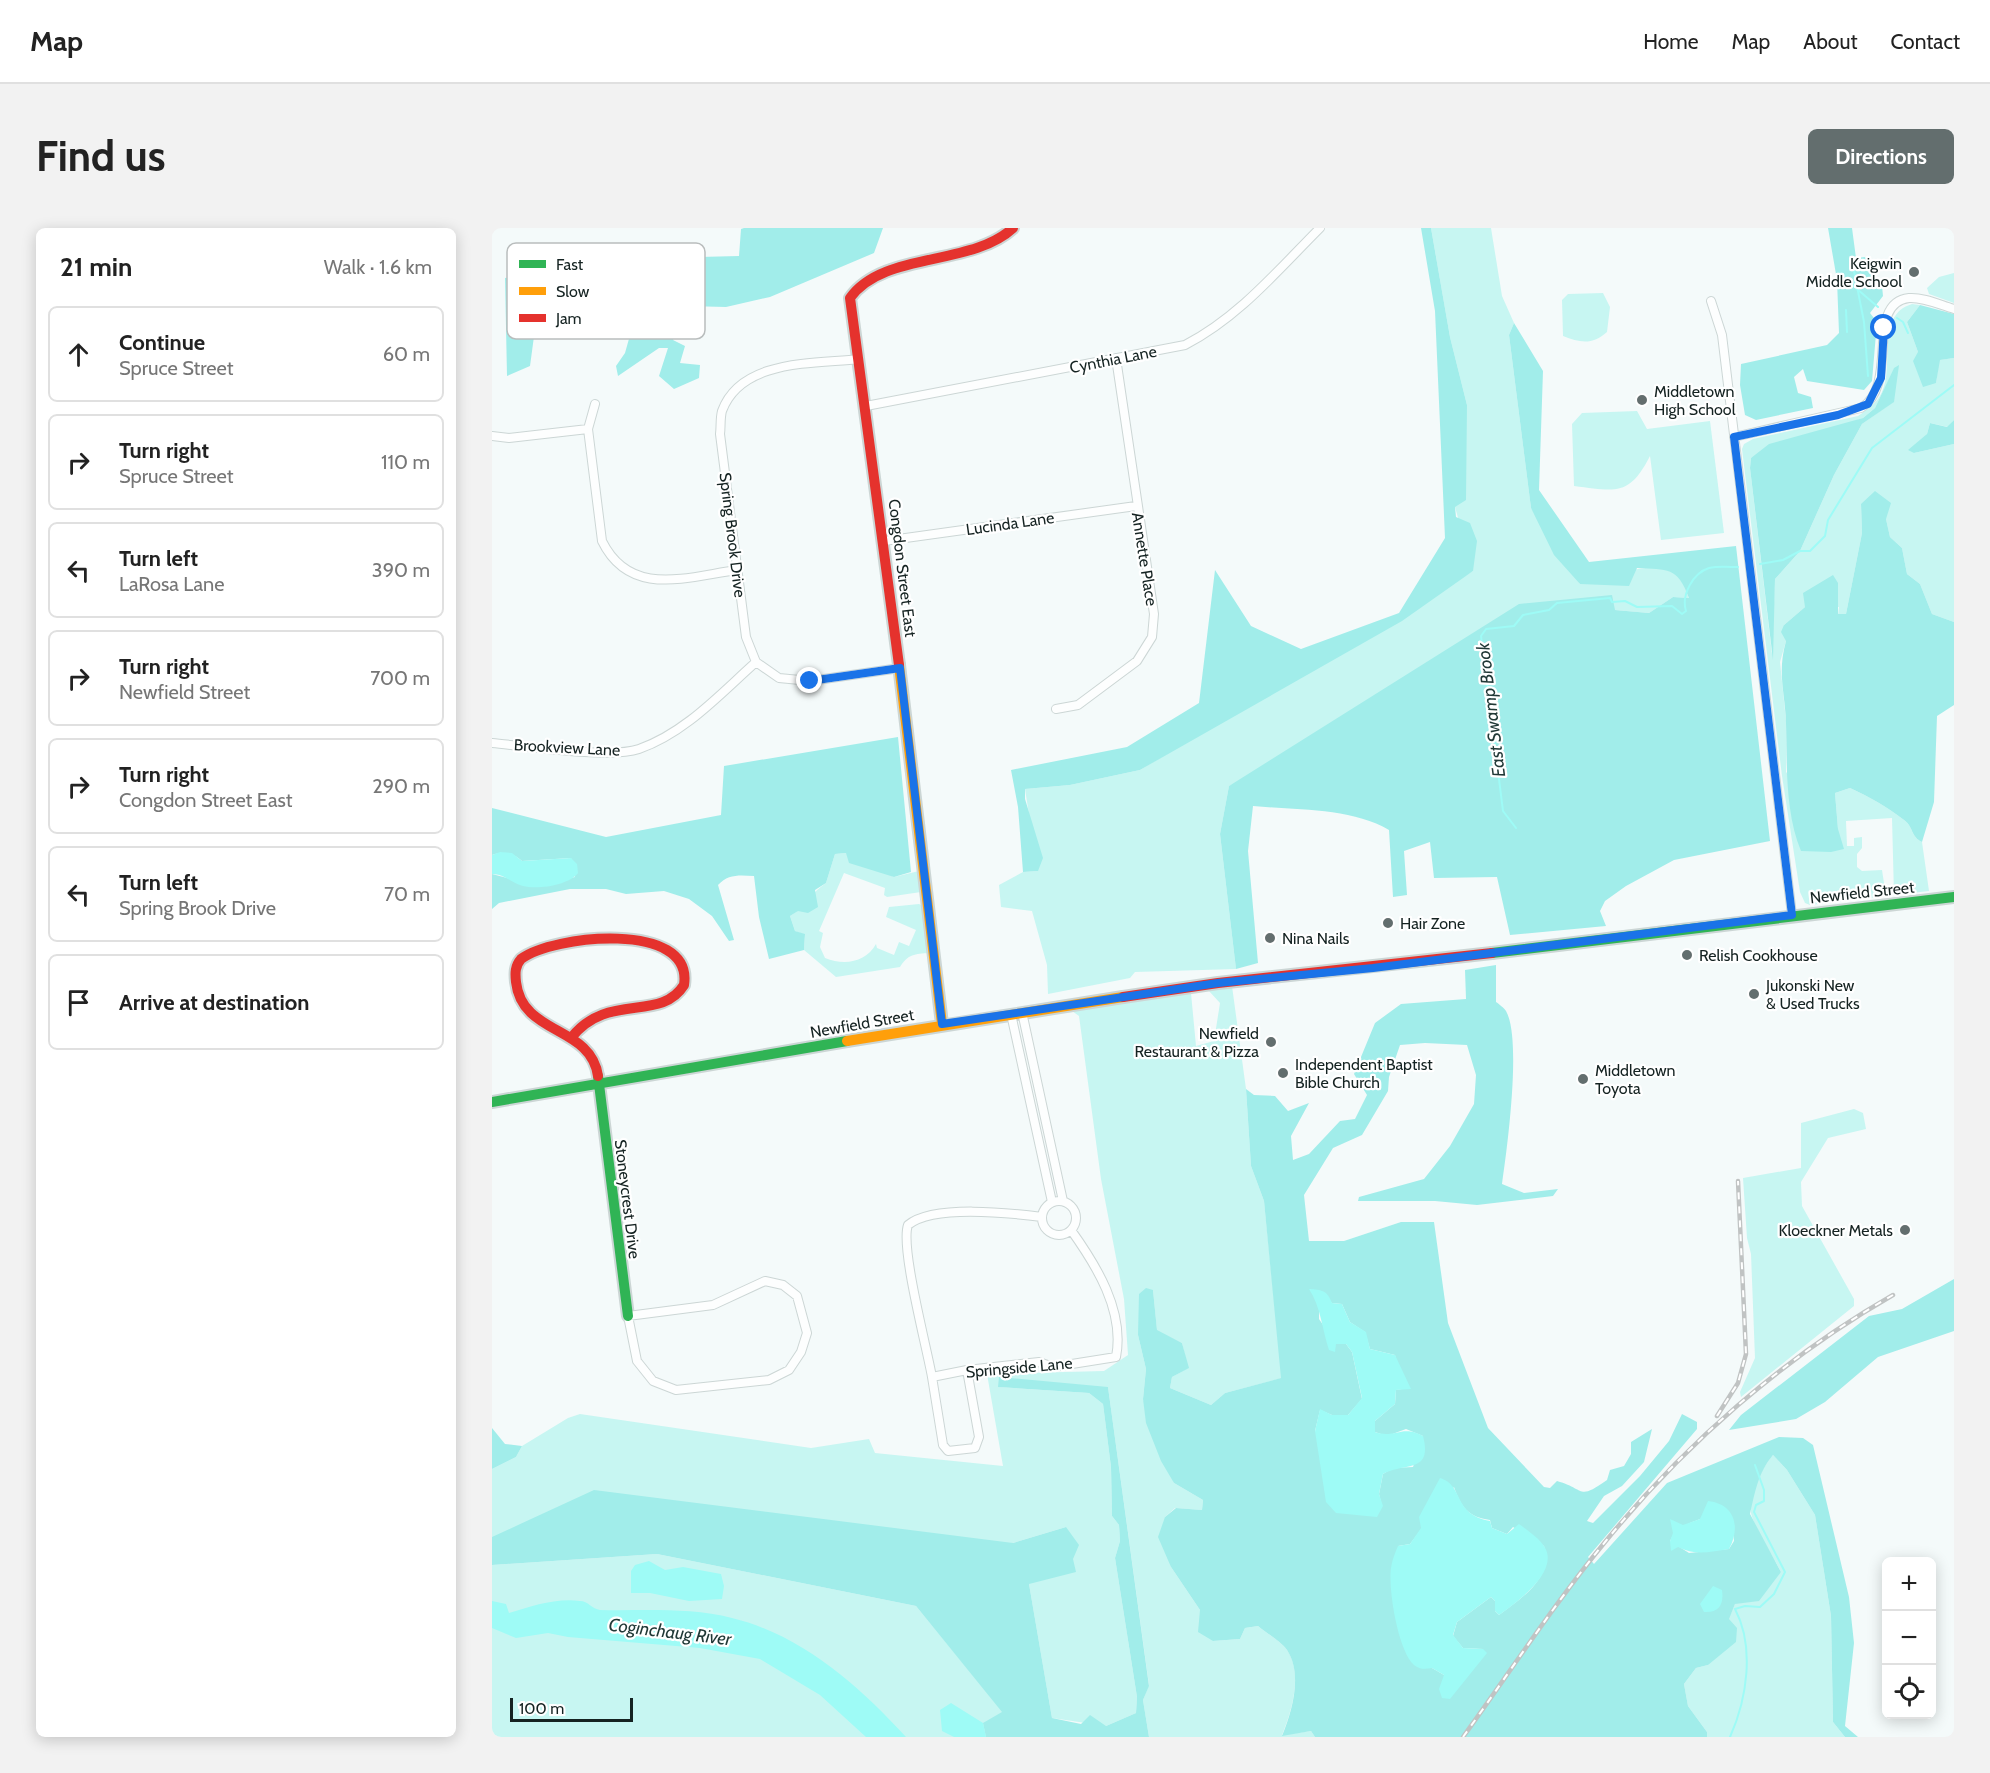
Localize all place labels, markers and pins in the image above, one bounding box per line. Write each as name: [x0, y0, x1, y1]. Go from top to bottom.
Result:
place label: Keigwin Middle School: [1806, 254, 1902, 291]
marker: Keigwin Middle School: [1907, 265, 1921, 279]
place label: Middletown High School: [1654, 382, 1736, 419]
marker: Middletown High School: [1635, 393, 1649, 407]
place label: Hair Zone: [1400, 914, 1465, 933]
marker: Hair Zone: [1381, 916, 1395, 930]
place label: Nina Nails: [1282, 929, 1350, 948]
marker: Nina Nails: [1263, 931, 1277, 945]
place label: Relish Cookhouse: [1699, 946, 1818, 965]
marker: Relish Cookhouse: [1680, 948, 1694, 962]
place label: Jukonski New & Used Trucks: [1765, 976, 1860, 1013]
marker: Jukonski New & Used Trucks: [1747, 987, 1761, 1001]
place label: Newfield Restaurant & Pizza: [1134, 1024, 1259, 1061]
marker: Newfield Restaurant & Pizza: [1264, 1035, 1278, 1049]
place label: Independent Baptist Bible Church: [1295, 1055, 1433, 1092]
place label: Middletown Toyota: [1595, 1061, 1676, 1098]
marker: Independent Baptist Bible Church: [1276, 1066, 1290, 1080]
marker: Middletown Toyota: [1576, 1072, 1590, 1086]
place label: Kloeckner Metals: [1779, 1221, 1893, 1240]
marker: Kloeckner Metals: [1898, 1223, 1912, 1237]

